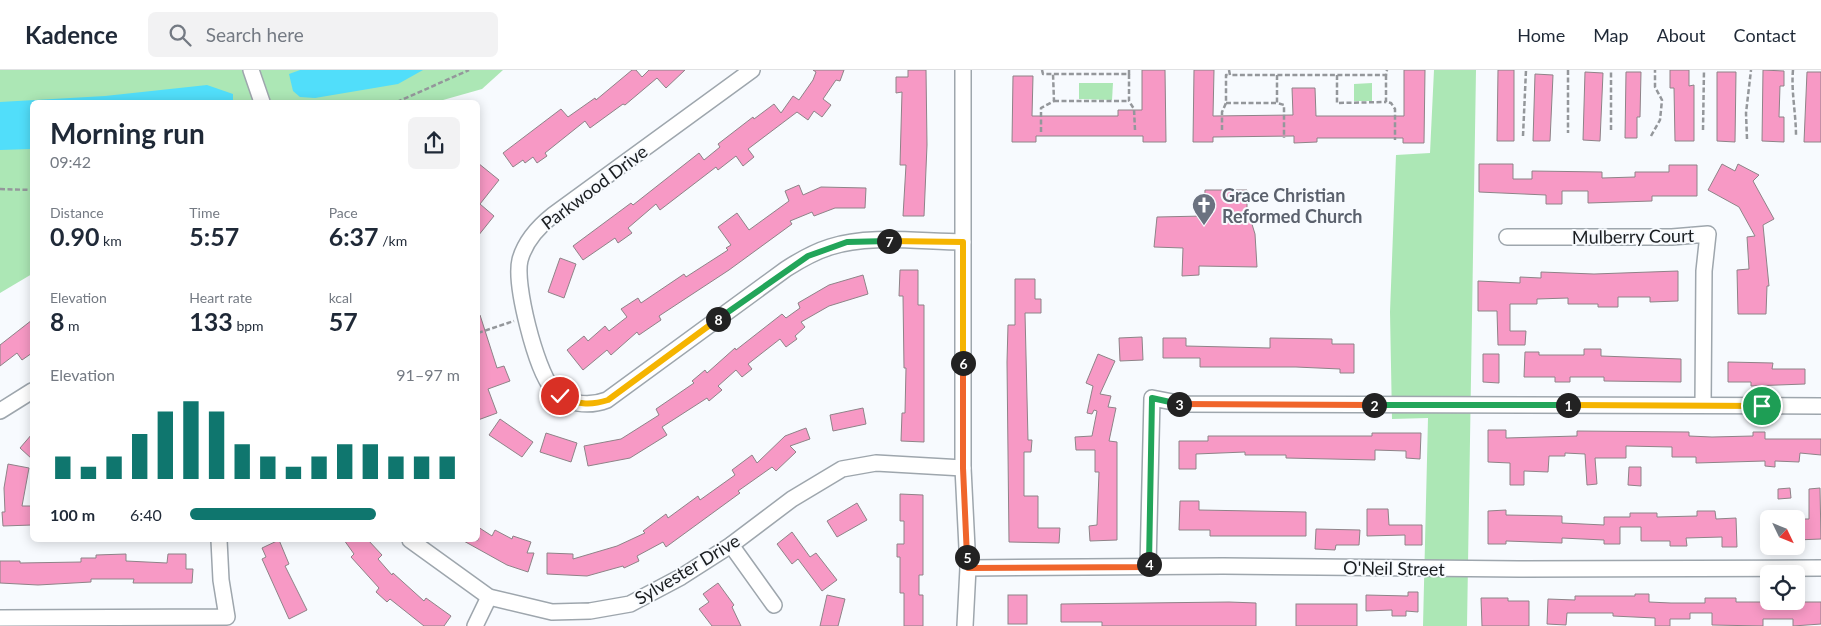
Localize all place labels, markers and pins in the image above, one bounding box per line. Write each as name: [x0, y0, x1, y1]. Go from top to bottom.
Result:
place label: Grace Christian Reformed Church: [1222, 184, 1362, 227]
church icon: Grace Christian Reformed Church: [1191, 192, 1217, 226]
pin: 7: [876, 228, 902, 254]
pin: 8: [706, 306, 730, 332]
pin: 6: [950, 350, 976, 376]
pin: [539, 375, 581, 417]
pin: [1741, 385, 1783, 427]
pin: 3: [1166, 392, 1192, 416]
pin: 2: [1362, 392, 1386, 418]
pin: 1: [1556, 392, 1580, 418]
pin: 5: [954, 544, 980, 570]
pin: 4: [1136, 552, 1162, 576]

